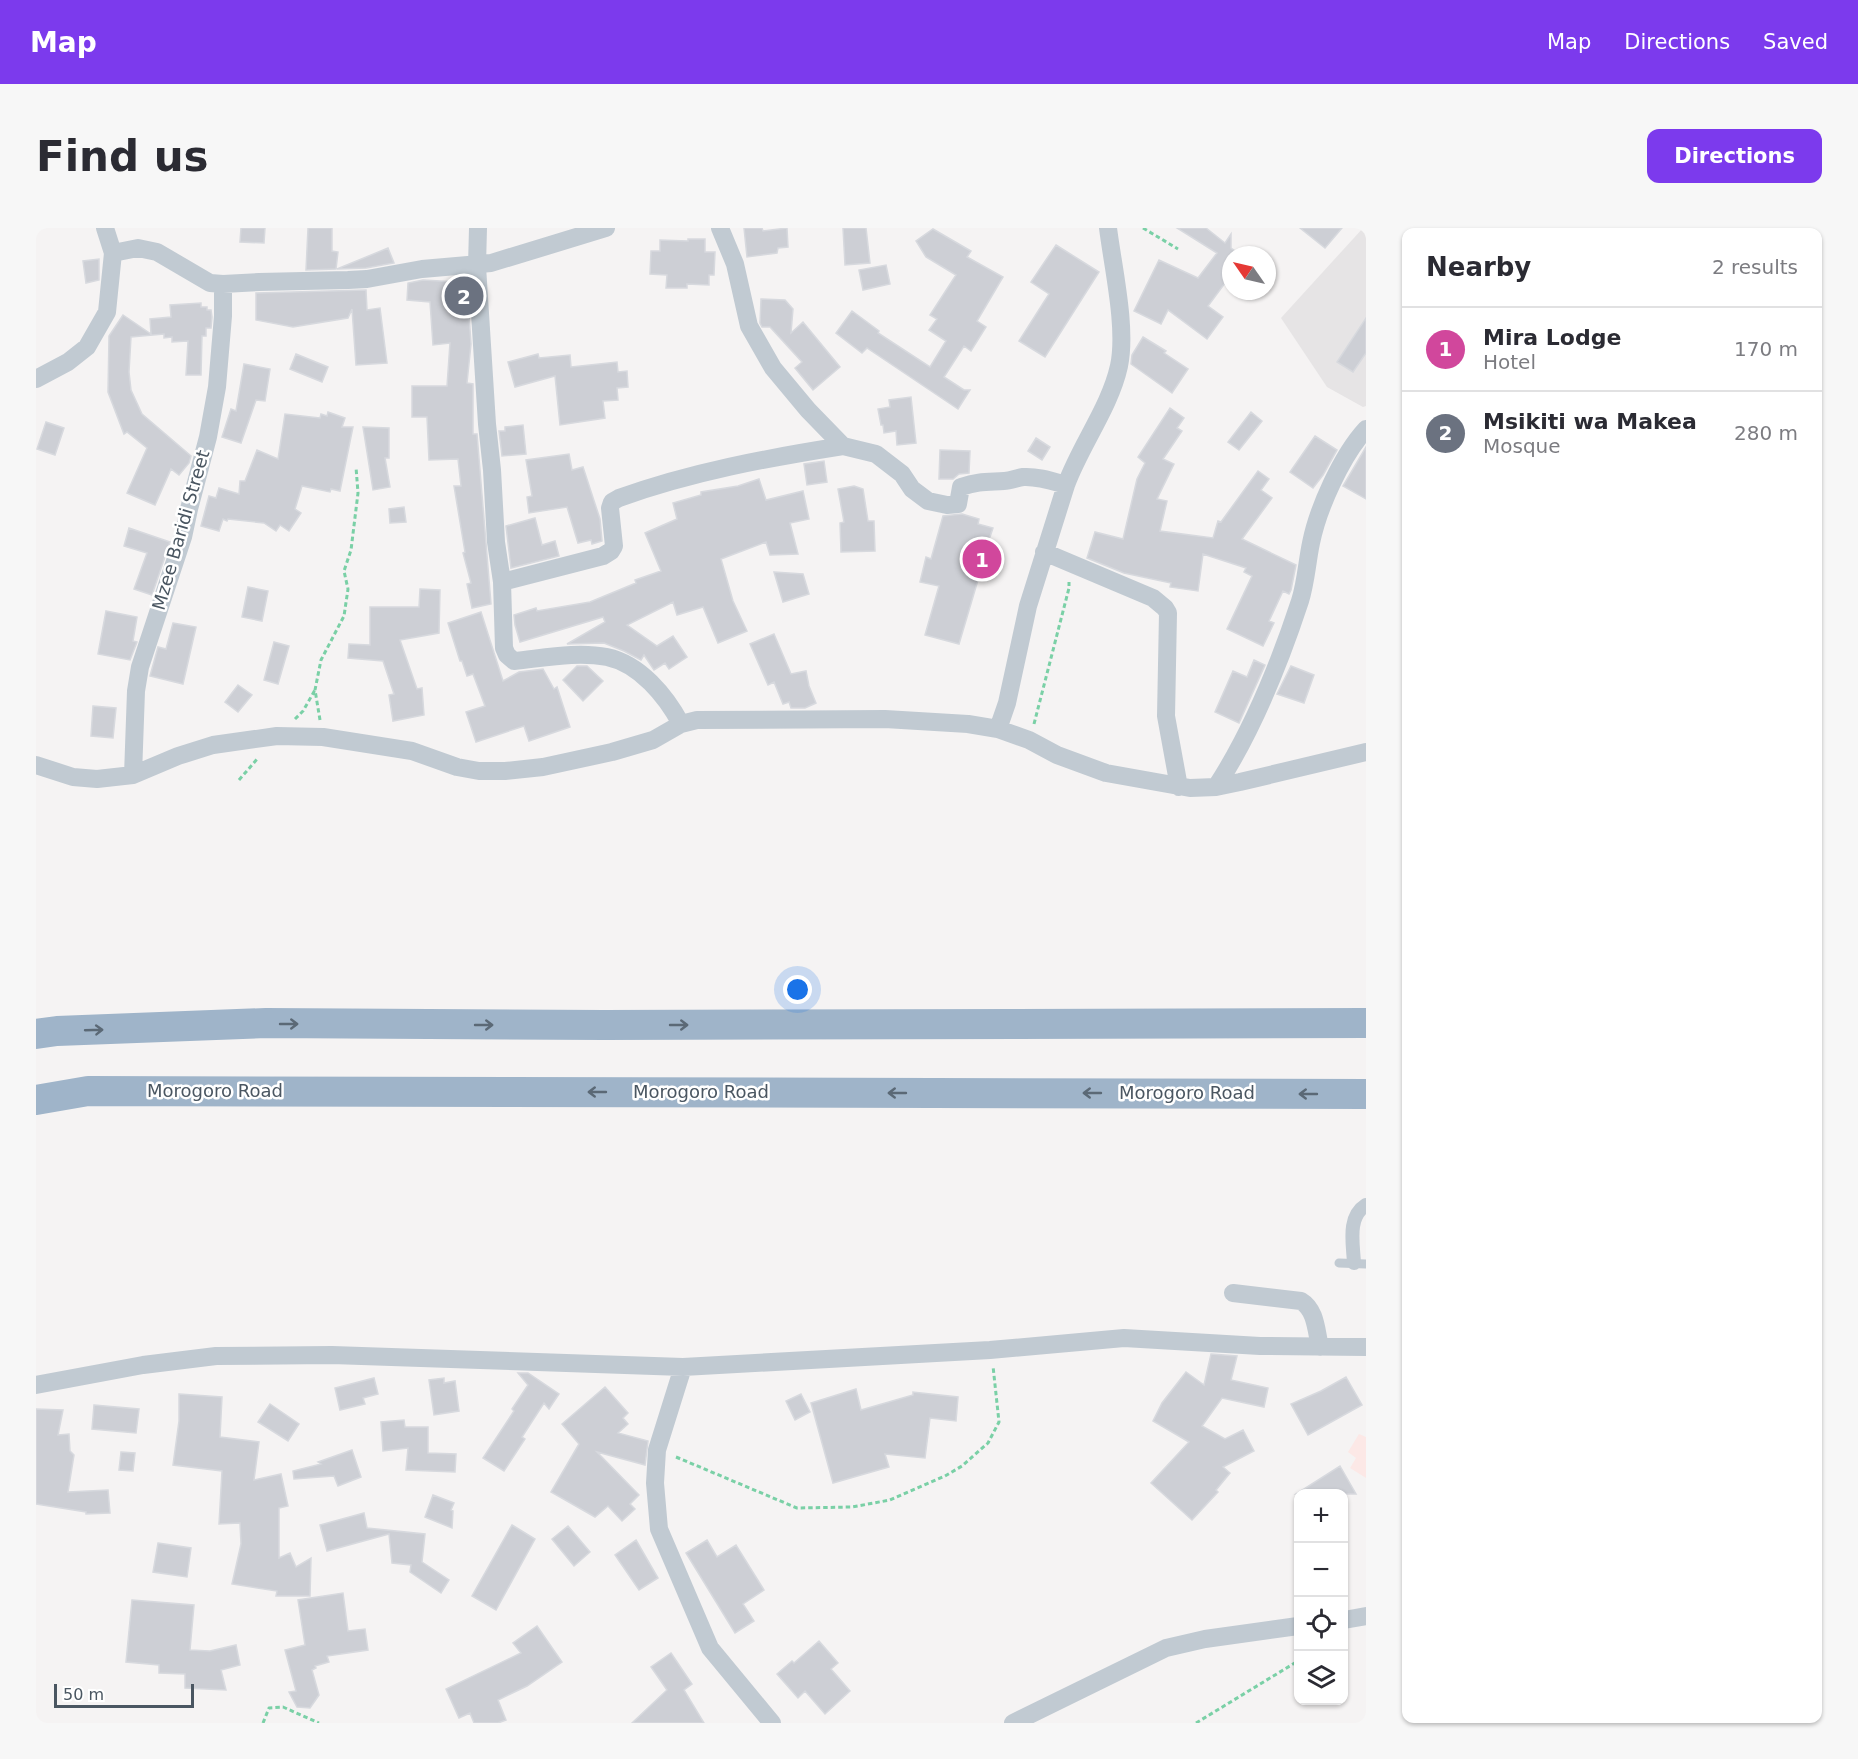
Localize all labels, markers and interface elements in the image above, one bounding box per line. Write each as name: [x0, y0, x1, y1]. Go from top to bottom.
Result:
text: Map: [30, 26, 97, 59]
text: Map: [1547, 30, 1591, 54]
text: Directions: [1624, 30, 1730, 54]
text: Saved: [1763, 30, 1828, 54]
button: Directions: [1647, 129, 1822, 183]
text: Find us: [36, 132, 209, 181]
north arrow: [1222, 246, 1276, 300]
text: Nearby: [1426, 252, 1531, 282]
text: 2 results: [1712, 255, 1798, 279]
pin: 2: [444, 274, 484, 318]
text: Mira Lodge: [1483, 325, 1621, 350]
text: 1: [1439, 337, 1452, 361]
text: 170 m: [1734, 337, 1798, 361]
text: Hotel: [1483, 350, 1536, 374]
text: Msikiti wa Makea: [1483, 409, 1697, 434]
text: 2: [1439, 421, 1452, 445]
text: 280 m: [1734, 421, 1798, 445]
text: Mosque: [1483, 434, 1561, 458]
street label: Mzee Baridi Street: [148, 447, 213, 612]
pin: 1: [962, 536, 1002, 582]
your location: [783, 975, 812, 1004]
one-way arrow: [279, 1018, 299, 1029]
one-way arrow: [474, 1019, 494, 1030]
one-way arrow: [669, 1019, 689, 1031]
one-way arrow: [84, 1024, 104, 1036]
street label: Morogoro Road: [147, 1080, 283, 1101]
street label: Morogoro Road: [633, 1081, 769, 1102]
street label: Morogoro Road: [1119, 1082, 1255, 1103]
one-way arrow: [587, 1086, 607, 1098]
one-way arrow: [887, 1087, 907, 1099]
one-way arrow: [1082, 1087, 1102, 1099]
one-way arrow: [1298, 1088, 1318, 1100]
map controls: [1294, 1489, 1348, 1705]
button: +: [1294, 1489, 1348, 1543]
button: −: [1294, 1543, 1348, 1597]
button: locate: [1294, 1597, 1348, 1651]
button: layers: [1294, 1651, 1348, 1705]
scale bar: [54, 1681, 194, 1708]
text: 50 m: [63, 1685, 104, 1704]

